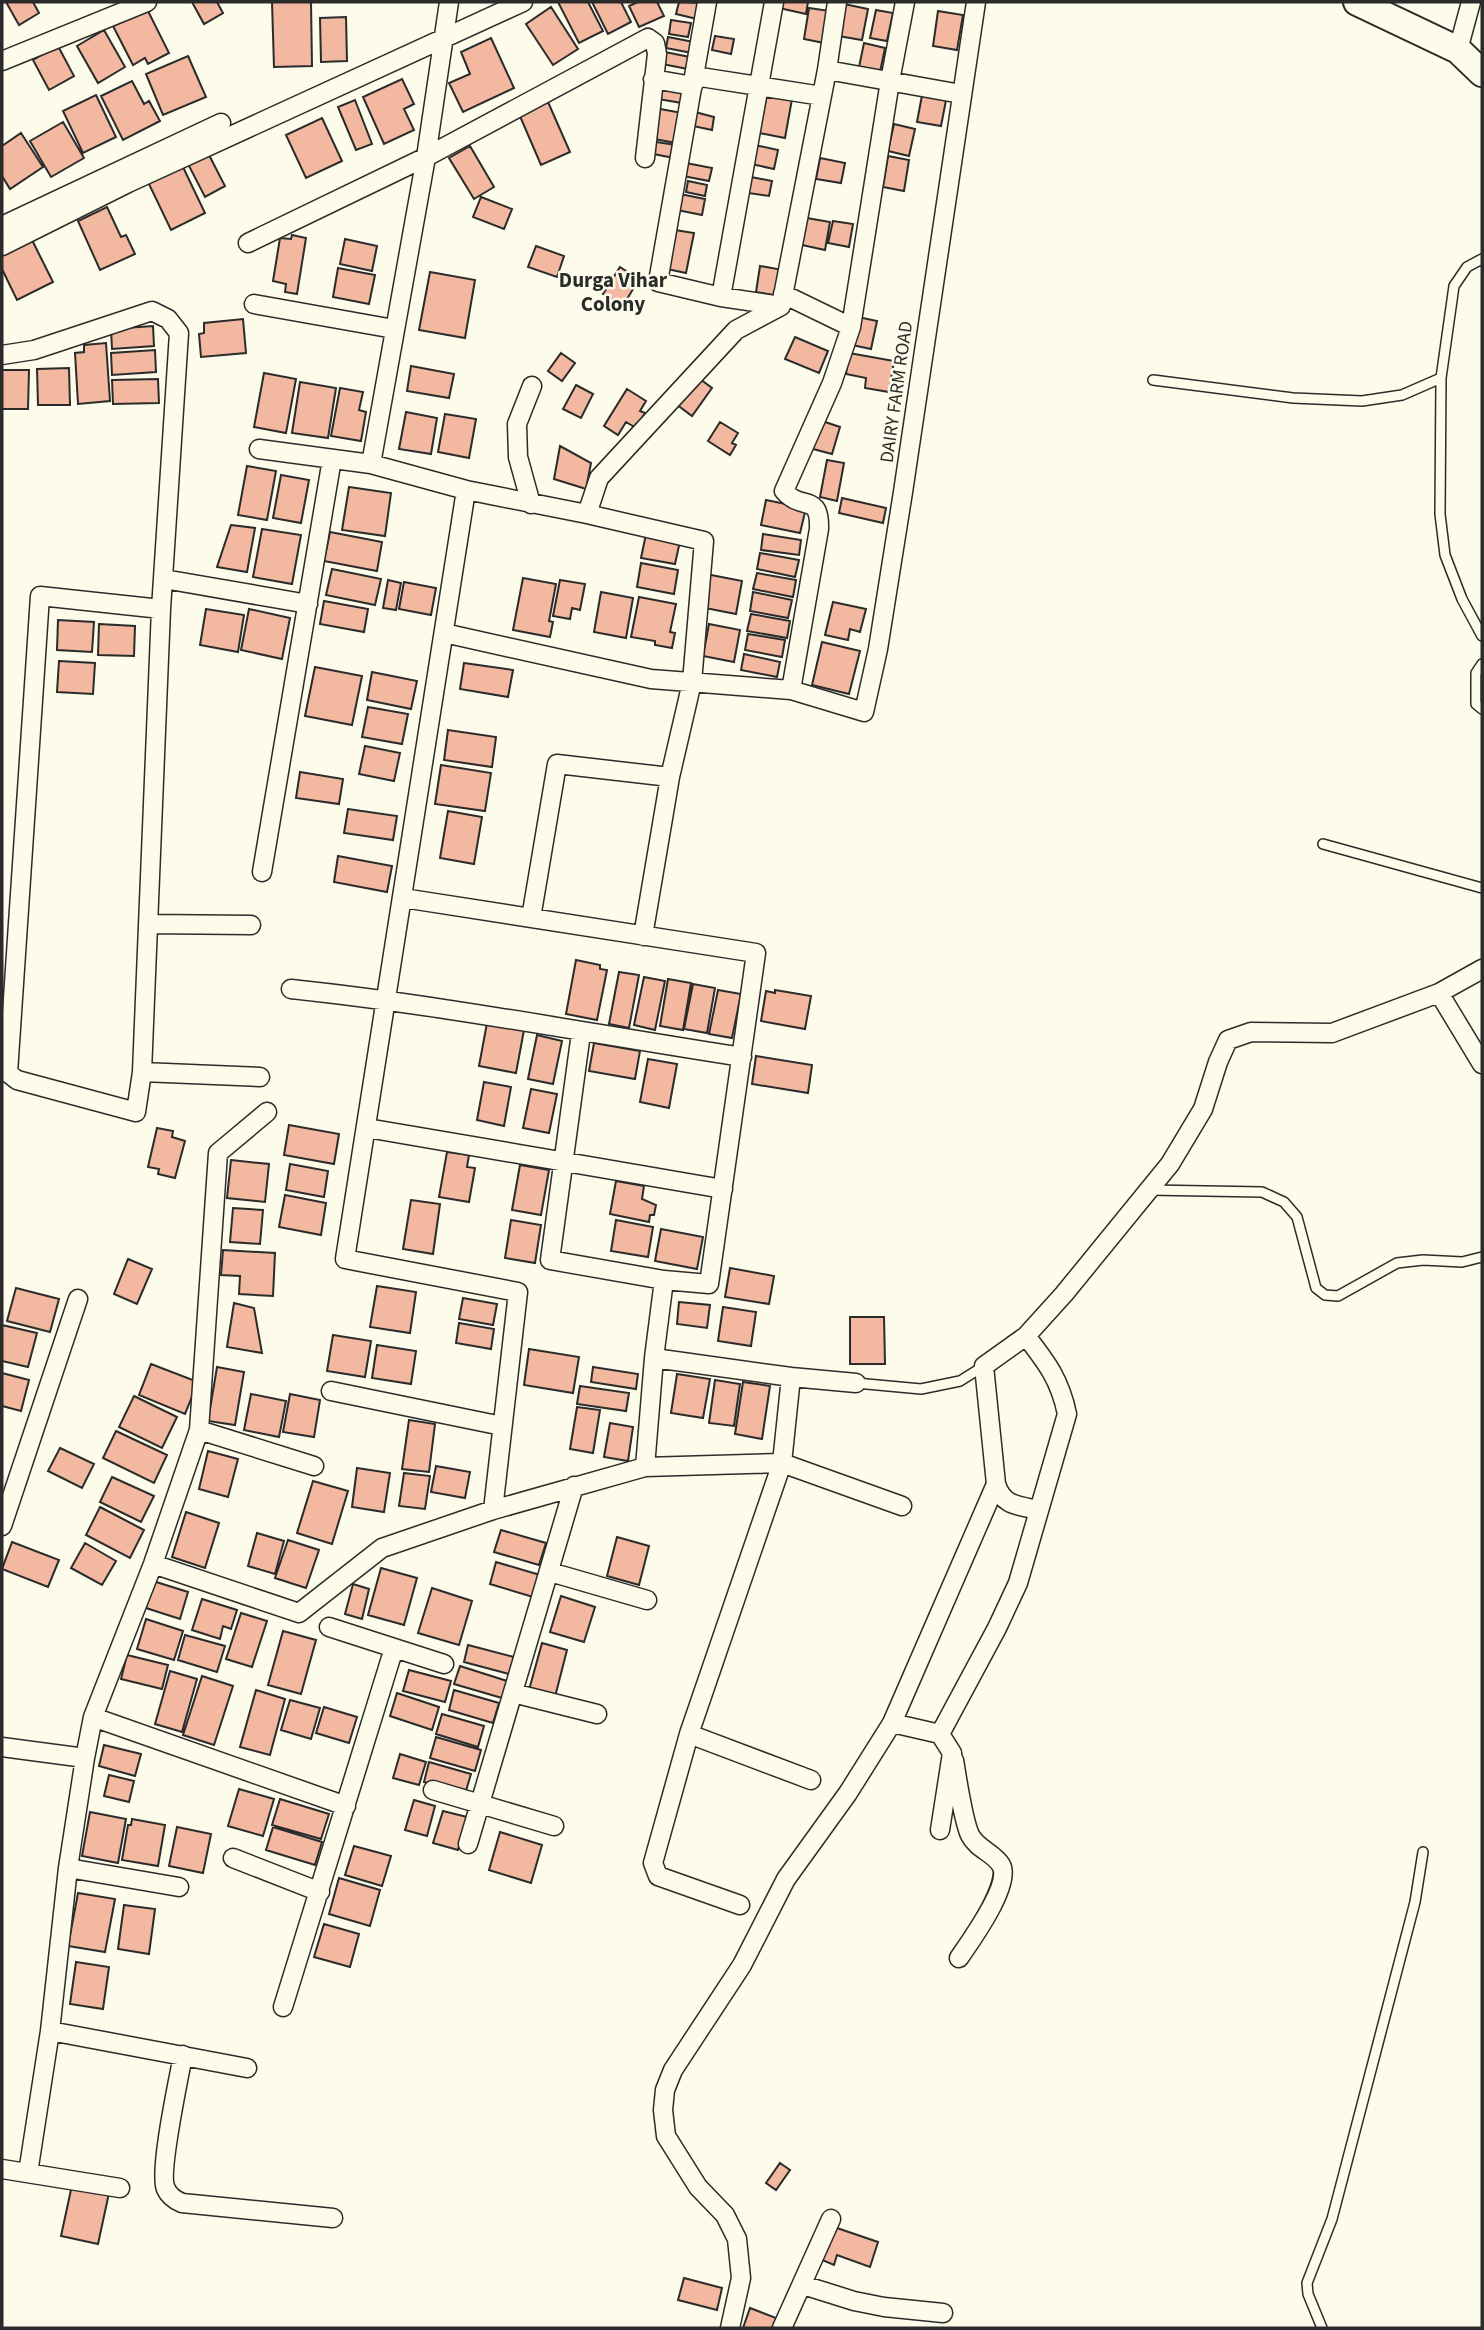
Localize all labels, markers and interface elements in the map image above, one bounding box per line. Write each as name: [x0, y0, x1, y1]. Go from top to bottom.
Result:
district label: Durga Vihar Colony: [559, 265, 668, 319]
street label: DAIRY FARM ROAD: [874, 319, 920, 465]

